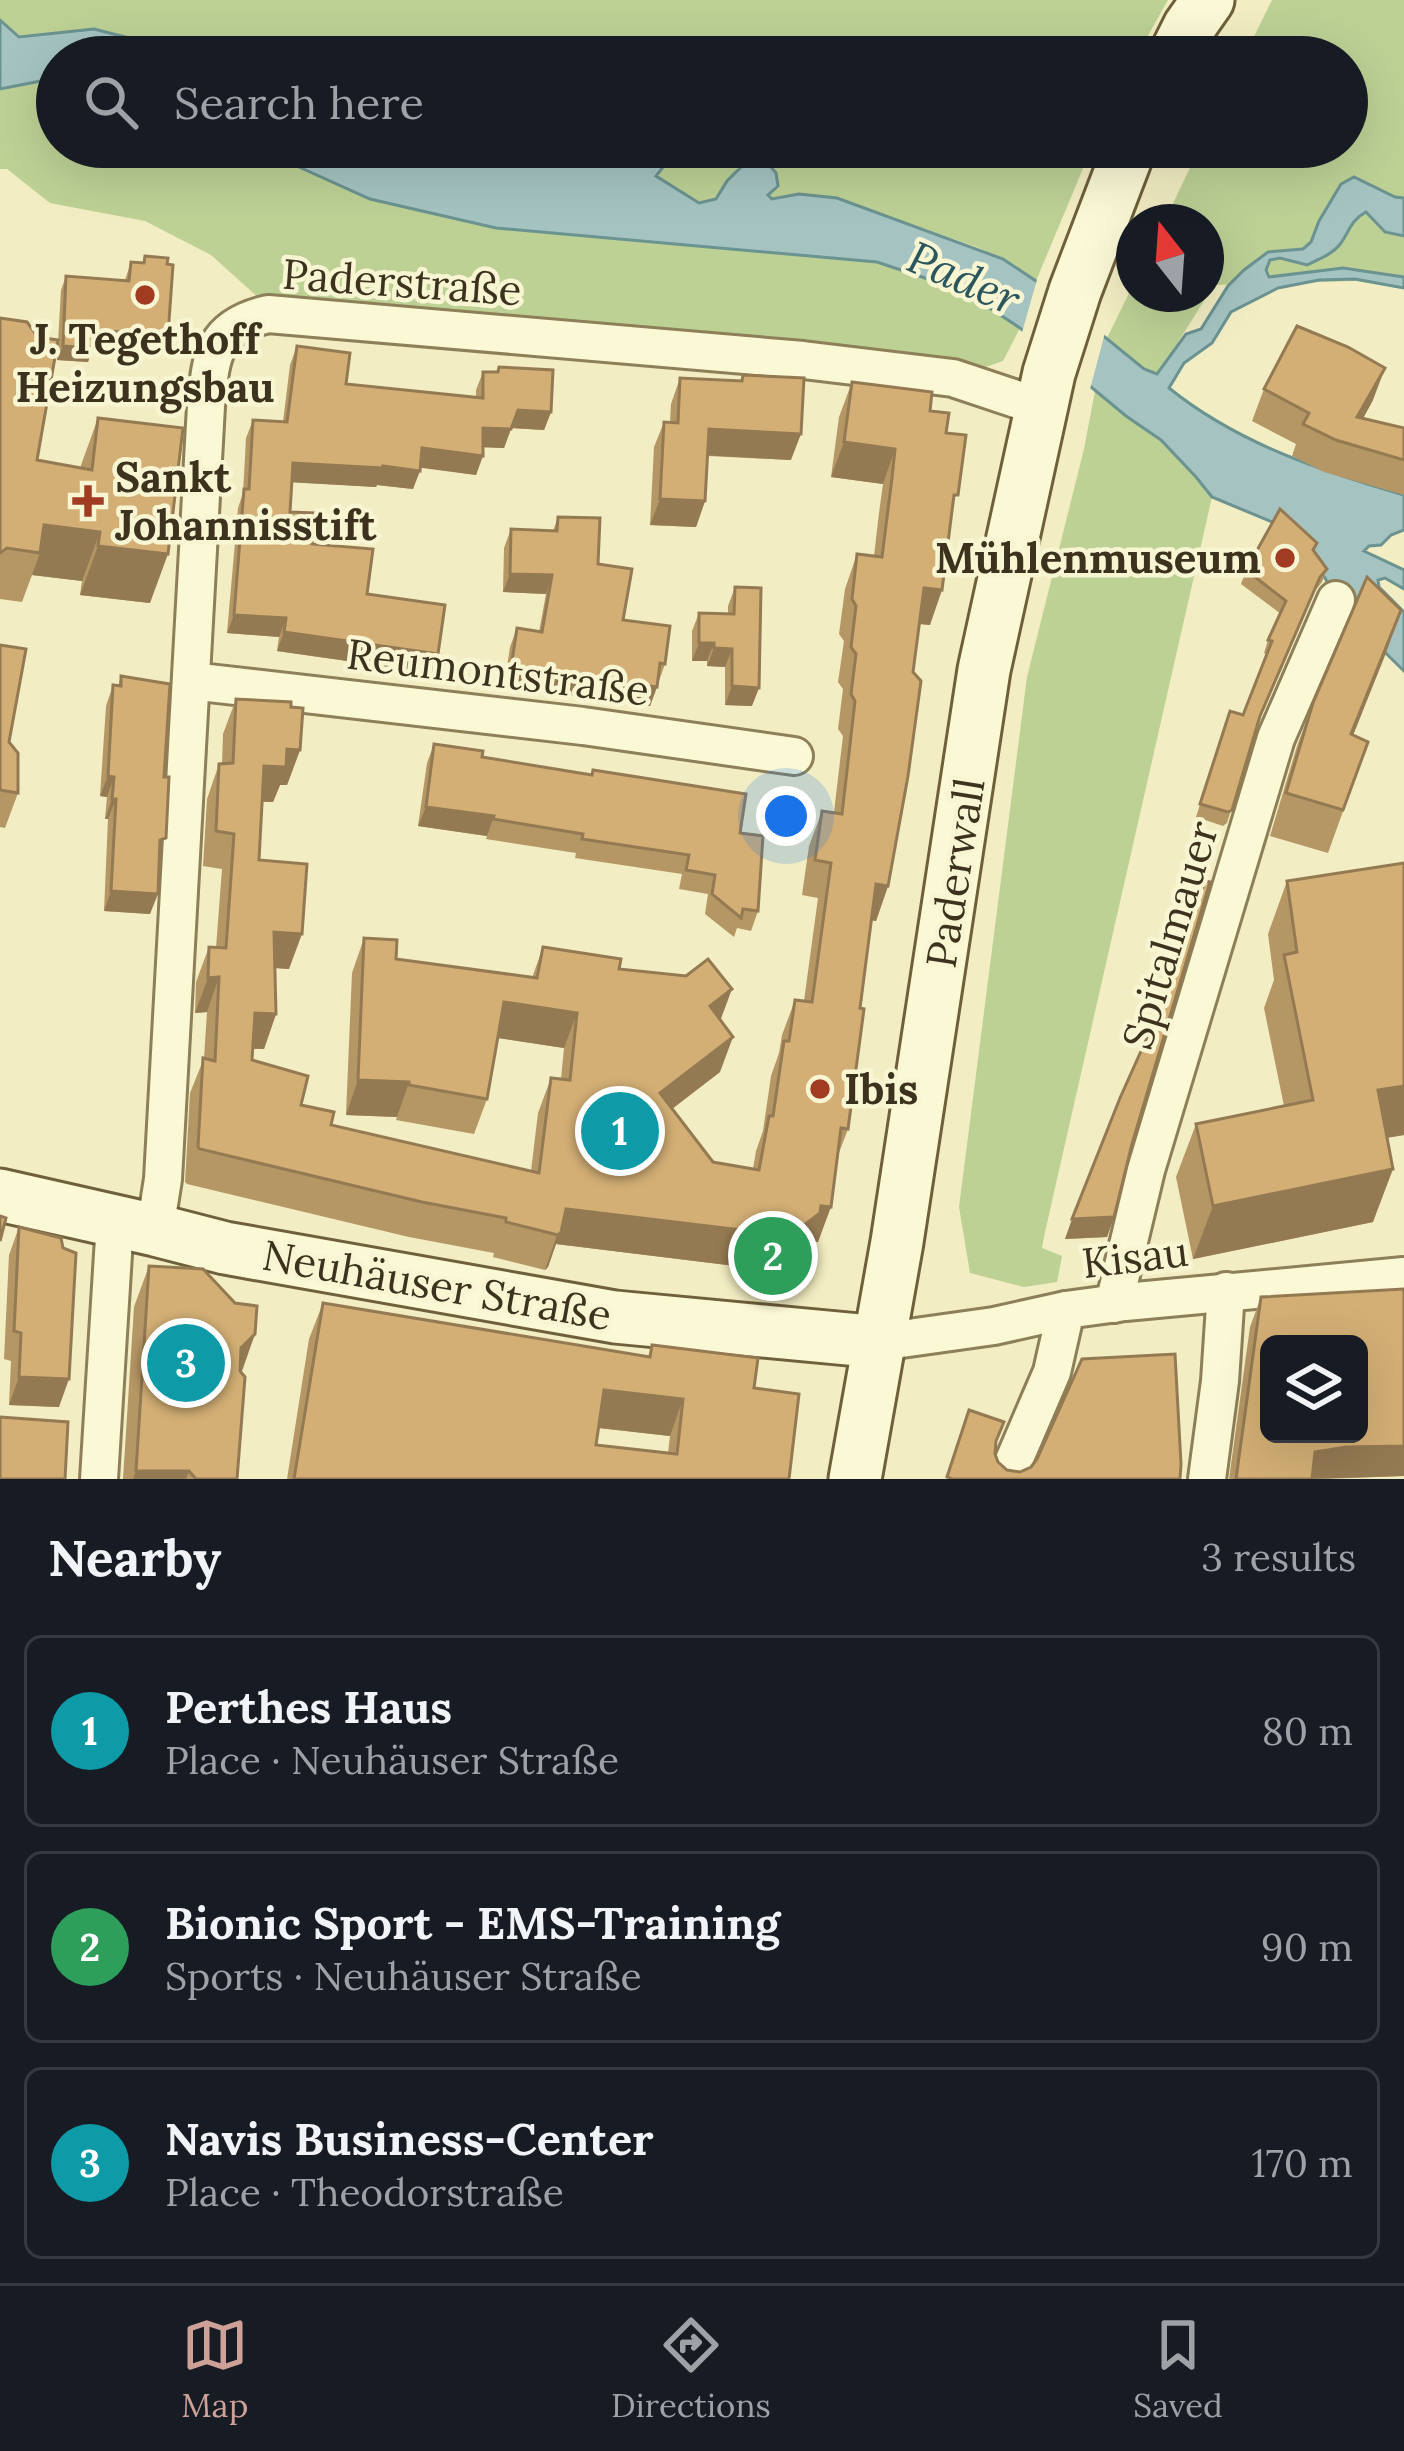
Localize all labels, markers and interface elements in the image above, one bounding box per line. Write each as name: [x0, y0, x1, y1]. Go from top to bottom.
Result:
search box: [36, 36, 1368, 168]
icon: search: [78, 69, 144, 135]
text: Search here: [174, 74, 424, 131]
north arrow: [1116, 204, 1224, 312]
water label: Pader: [899, 228, 1030, 328]
street label: Paderstraße: [281, 247, 523, 317]
marker: J. Tegethoff Heizungsbau: [132, 282, 158, 308]
place label: J. Tegethoff Heizungsbau: [15, 312, 275, 414]
place label: Sankt Johannisstift: [115, 450, 377, 552]
marker: Sankt Johannisstift: [72, 485, 104, 517]
place label: Mühlenmuseum: [935, 531, 1261, 585]
marker: Mühlenmuseum: [1272, 545, 1298, 571]
street label: Reumontstraße: [344, 627, 652, 717]
street label: Paderwall: [913, 774, 997, 972]
your location: [756, 786, 816, 846]
street label: Spitalmauer: [1110, 815, 1230, 1055]
place label: Ibis: [844, 1062, 918, 1116]
marker: Ibis: [807, 1076, 833, 1102]
pin: 1: [581, 1086, 659, 1176]
pin: 2: [734, 1211, 812, 1301]
street label: Kisau: [1079, 1224, 1191, 1290]
street label: Neuhäuser Straße: [258, 1228, 616, 1342]
pin: 3: [147, 1318, 225, 1408]
map controls: [1260, 1335, 1368, 1443]
button: layers: [1260, 1335, 1368, 1443]
text: Nearby: [48, 1525, 221, 1590]
text: 3 results: [1201, 1532, 1356, 1582]
text: Perthes Haus: [165, 1678, 452, 1735]
text: 1: [82, 1706, 98, 1756]
text: 80 m: [1262, 1706, 1353, 1756]
text: Place · Neuhäuser Straße: [165, 1735, 619, 1785]
text: Bionic Sport - EMS-Training: [165, 1894, 780, 1951]
text: 2: [80, 1922, 100, 1972]
text: 90 m: [1261, 1922, 1353, 1972]
text: Sports · Neuhäuser Straße: [165, 1951, 642, 2001]
text: Navis Business-Center: [165, 2110, 654, 2167]
text: 3: [79, 2138, 101, 2188]
text: 170 m: [1251, 2138, 1353, 2188]
text: Place · Theodorstraße: [165, 2167, 564, 2217]
tab: Map: [181, 2312, 248, 2426]
tab: Directions: [611, 2312, 771, 2426]
tab: Saved: [1133, 2312, 1223, 2426]

